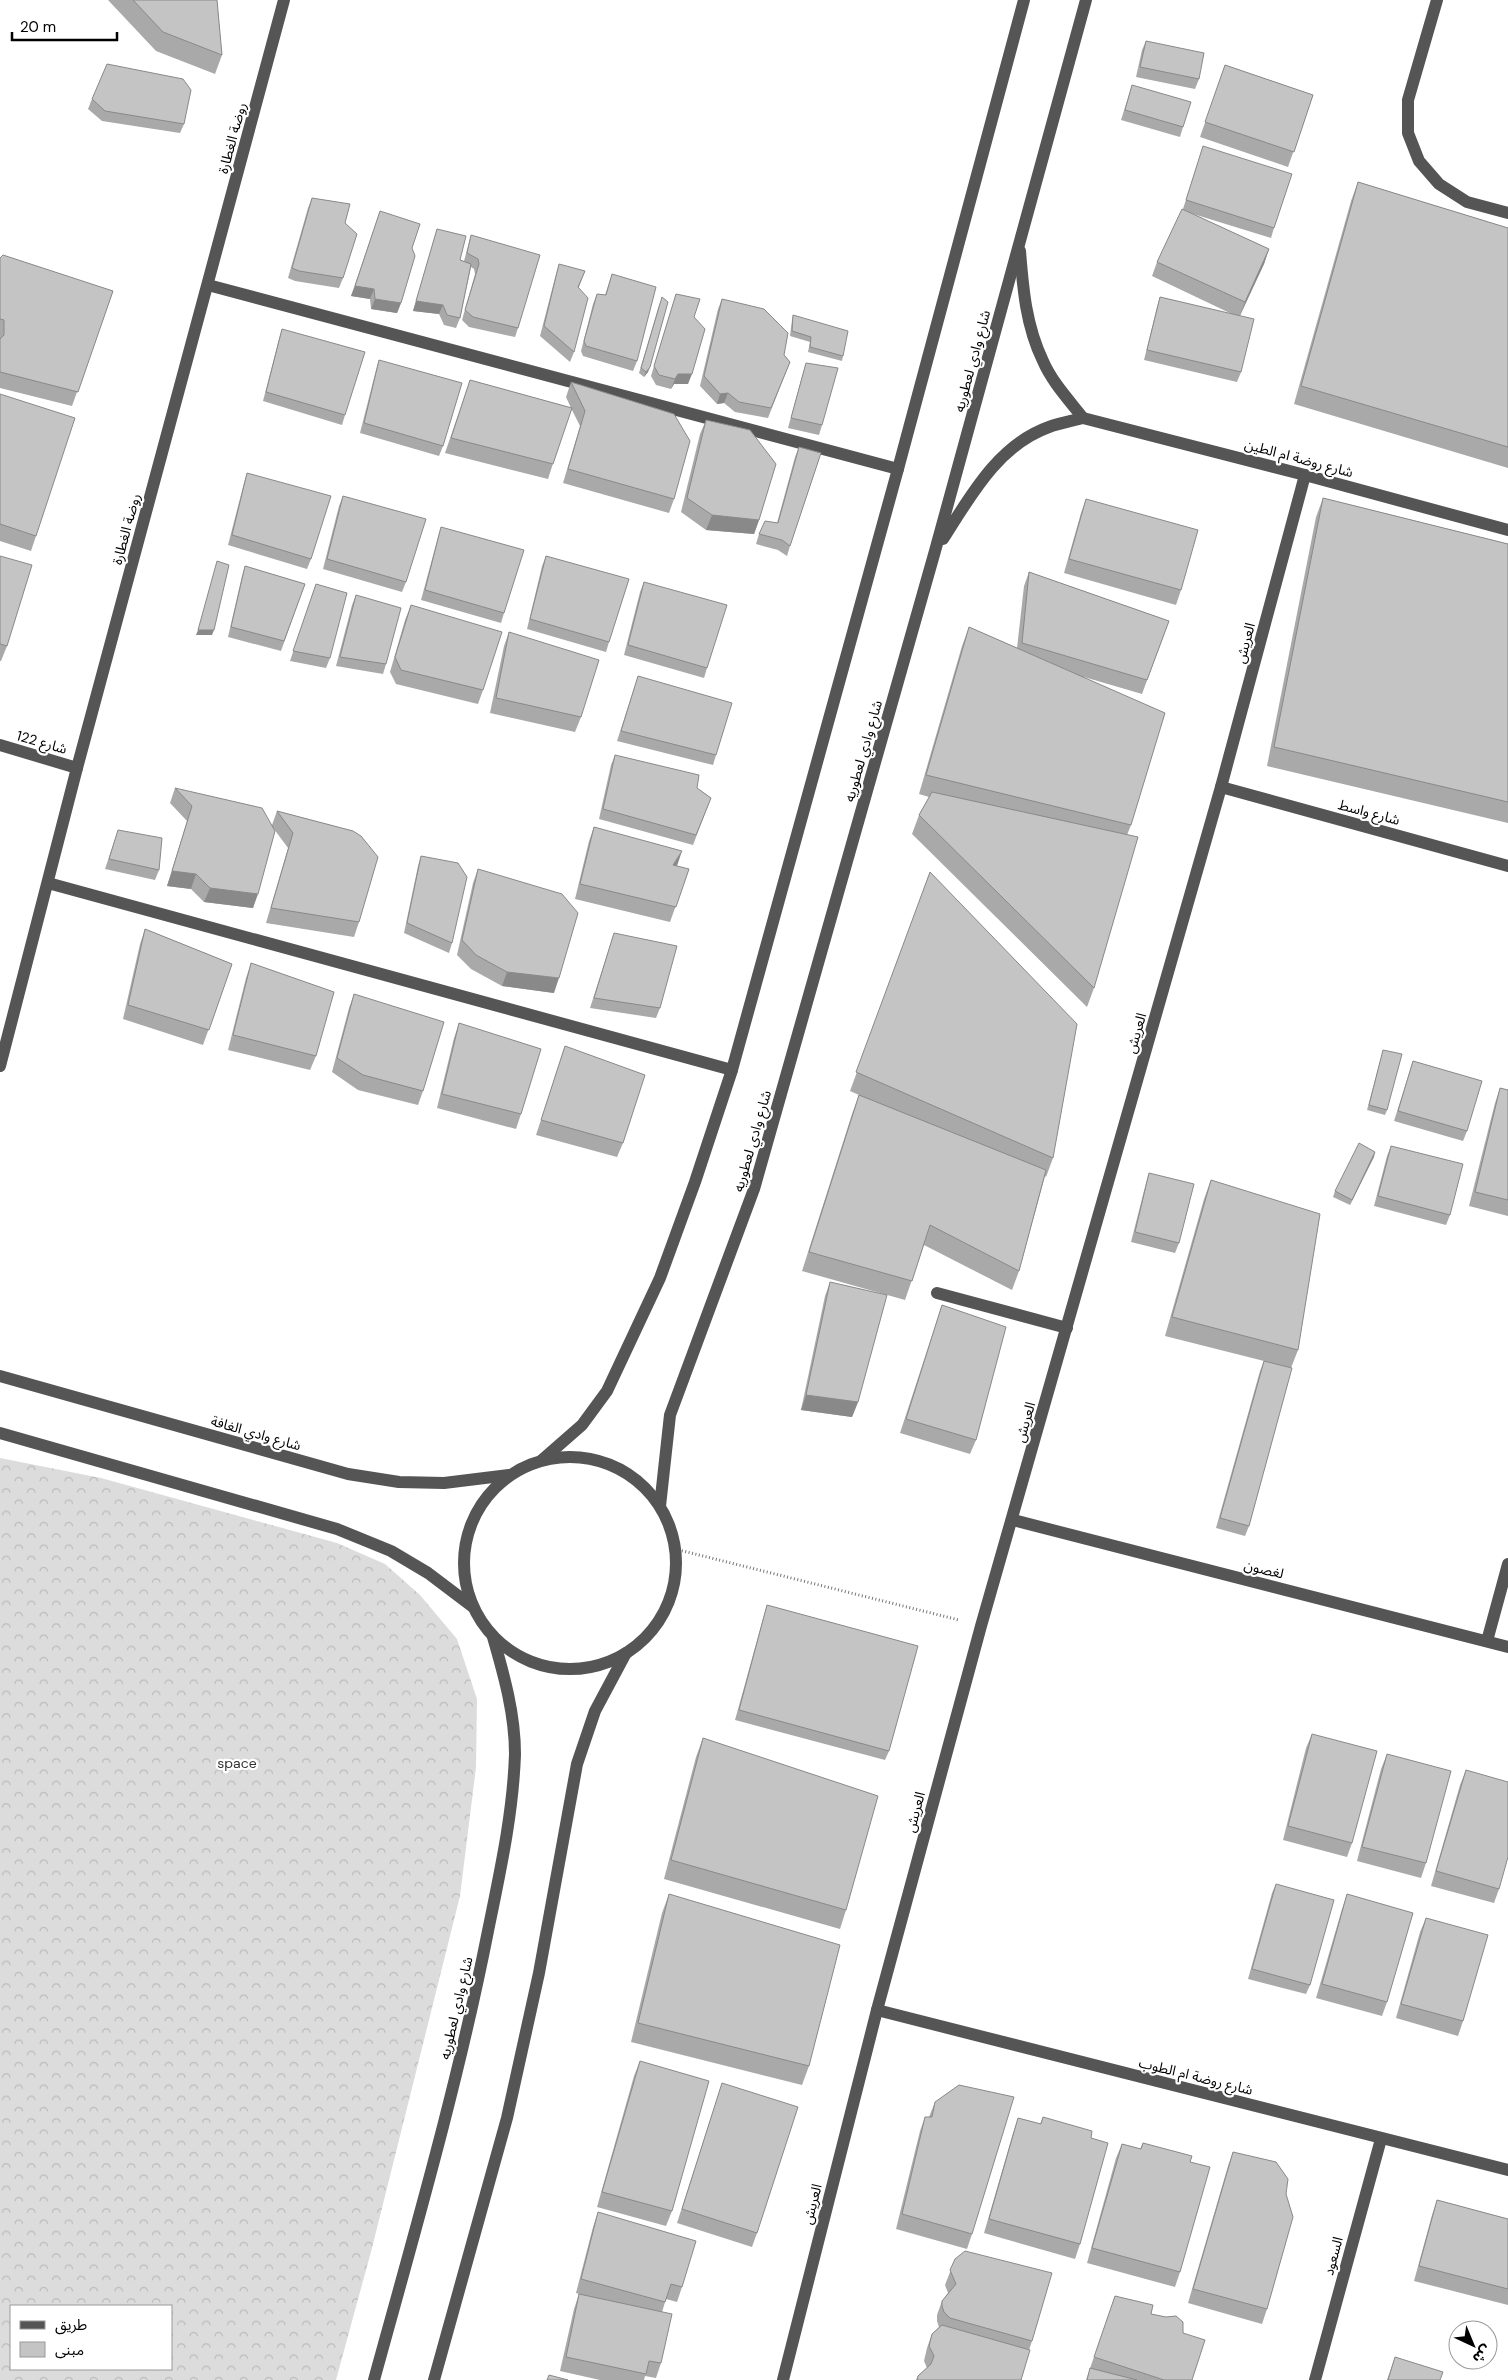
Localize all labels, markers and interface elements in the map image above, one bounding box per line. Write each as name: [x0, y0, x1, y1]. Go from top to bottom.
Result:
scale bar: [12, 10, 118, 42]
text: 20 m: [20, 17, 56, 37]
street label: روضة الغطارة: [214, 100, 250, 176]
street label: شارع وادي لعطوريه: [950, 308, 996, 415]
street label: شارع روضة ام الطين: [1242, 435, 1355, 483]
street label: روضة الغطارة: [108, 491, 144, 567]
street label: العريش: [1231, 621, 1259, 665]
street label: شارع وادي لعطوريه: [840, 698, 888, 804]
street label: شارع 122: [14, 726, 69, 760]
street label: شارع واسط: [1336, 795, 1402, 831]
street label: العريش: [1122, 1011, 1150, 1055]
street label: شارع وادي لعطوريه: [729, 1088, 777, 1194]
street label: العريش: [1011, 1400, 1039, 1444]
street label: شارع وادي الغافة: [208, 1412, 303, 1457]
street label: لغصون: [1242, 1555, 1286, 1583]
park label: space: [217, 1754, 257, 1772]
street label: العريش: [901, 1790, 929, 1834]
street label: شارع وادي لعطوريه: [435, 1955, 479, 2062]
street label: شارع روضة ام الطوب: [1137, 2053, 1255, 2101]
street label: العريش: [798, 2182, 826, 2226]
street label: السعود: [1319, 2235, 1347, 2277]
legend: [10, 2305, 172, 2370]
text: طريق: [55, 2315, 87, 2335]
north arrow: [1448, 2320, 1498, 2370]
text: مبنى: [55, 2340, 84, 2360]
text: ش: [1469, 2341, 1495, 2367]

